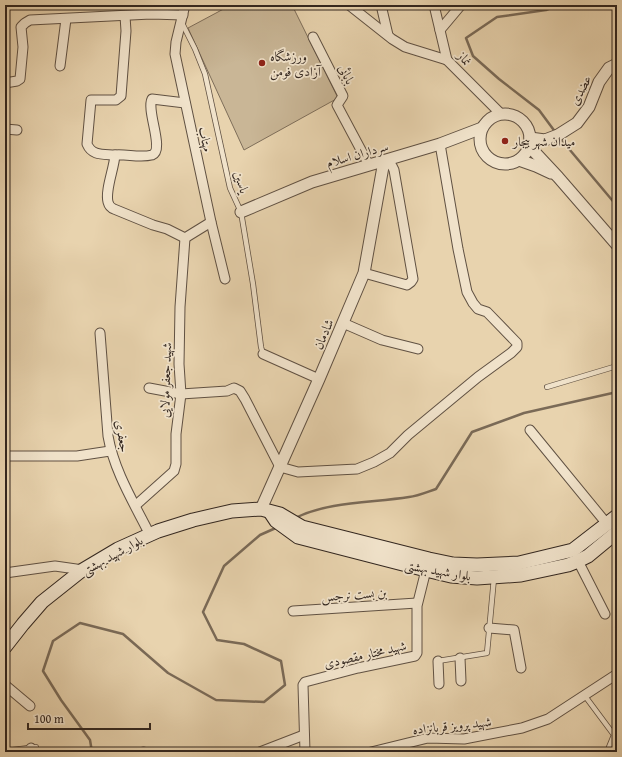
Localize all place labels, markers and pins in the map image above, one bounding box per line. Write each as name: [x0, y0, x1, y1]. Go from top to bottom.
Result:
place label: ورزشگاه آزادی فومن: [270, 47, 322, 81]
marker: ورزشگاه آزادی فومن: [257, 58, 267, 68]
place label: میدان شهر بیجار: [511, 132, 575, 151]
marker: میدان شهر بیجار: [500, 136, 510, 146]

